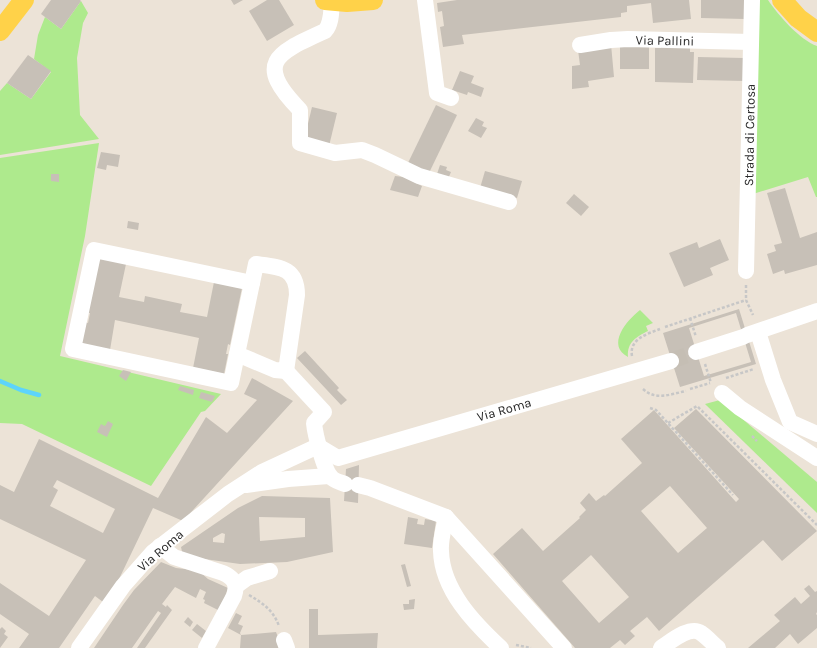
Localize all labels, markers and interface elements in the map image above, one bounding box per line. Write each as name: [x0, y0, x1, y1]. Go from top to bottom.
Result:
street label: Via Pallini: [636, 32, 694, 49]
street label: Strada di Certosa: [741, 84, 758, 186]
street label: Via Roma: [475, 395, 533, 424]
street label: Via Roma: [134, 526, 186, 574]

